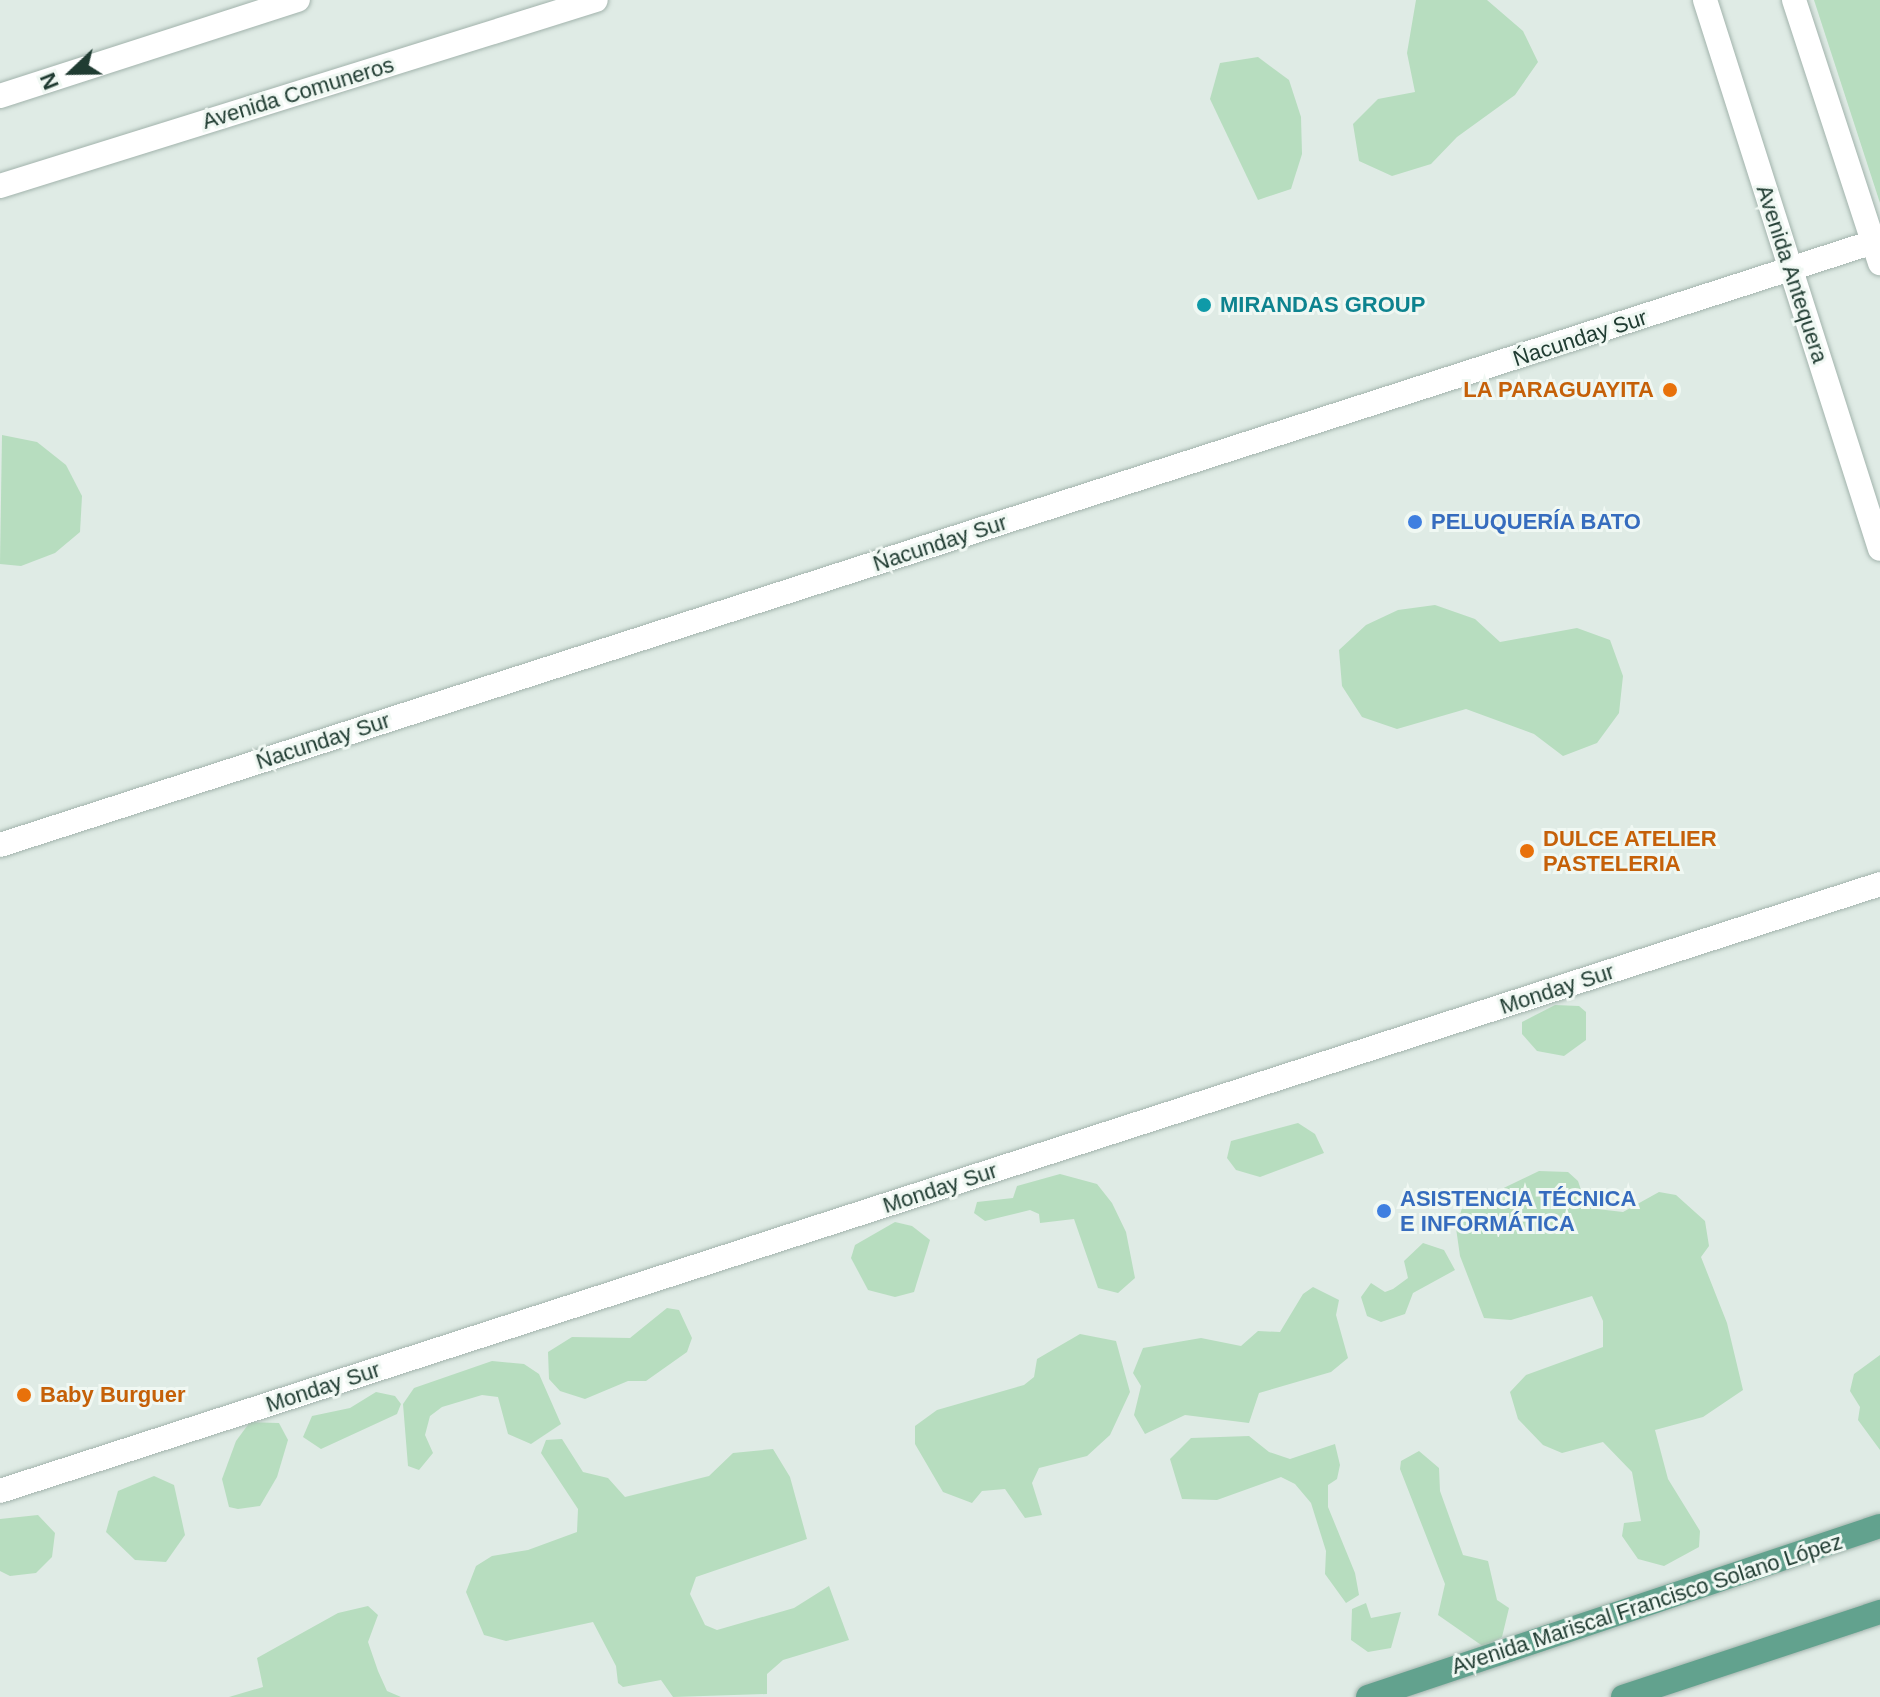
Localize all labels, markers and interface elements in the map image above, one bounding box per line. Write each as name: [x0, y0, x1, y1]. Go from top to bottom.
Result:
north arrow: [32, 32, 112, 112]
street label: Avenida Comuneros: [199, 51, 397, 135]
text: N: [35, 69, 64, 93]
street label: Avenida Antequera: [1751, 181, 1833, 367]
place label: MIRANDAS GROUP: [1220, 292, 1425, 318]
marker: MIRANDAS GROUP: [1195, 296, 1213, 314]
street label: Ńacunday Sur: [1510, 304, 1650, 372]
place label: LA PARAGUAYITA: [1463, 377, 1654, 403]
marker: LA PARAGUAYITA: [1661, 381, 1679, 399]
street label: Ńacunday Sur: [870, 509, 1010, 577]
place label: PELUQUERÍA BATO: [1431, 509, 1642, 535]
marker: PELUQUERÍA BATO: [1406, 513, 1424, 531]
street label: Ńacunday Sur: [253, 707, 393, 775]
place label: DULCE ATELIER PASTELERIA: [1543, 825, 1717, 876]
marker: DULCE ATELIER PASTELERIA: [1518, 842, 1536, 860]
street label: Monday Sur: [1497, 958, 1617, 1020]
street label: Monday Sur: [880, 1157, 1000, 1219]
place label: ASISTENCIA TÉCNICA E INFORMÁTICA: [1400, 1185, 1637, 1236]
marker: ASISTENCIA TÉCNICA E INFORMÁTICA: [1375, 1202, 1393, 1220]
street label: Monday Sur: [263, 1356, 383, 1418]
place label: Baby Burguer: [40, 1382, 185, 1408]
marker: Baby Burguer: [15, 1386, 33, 1404]
street label: Avenida Mariscal Francisco Solano López: [1448, 1528, 1846, 1680]

